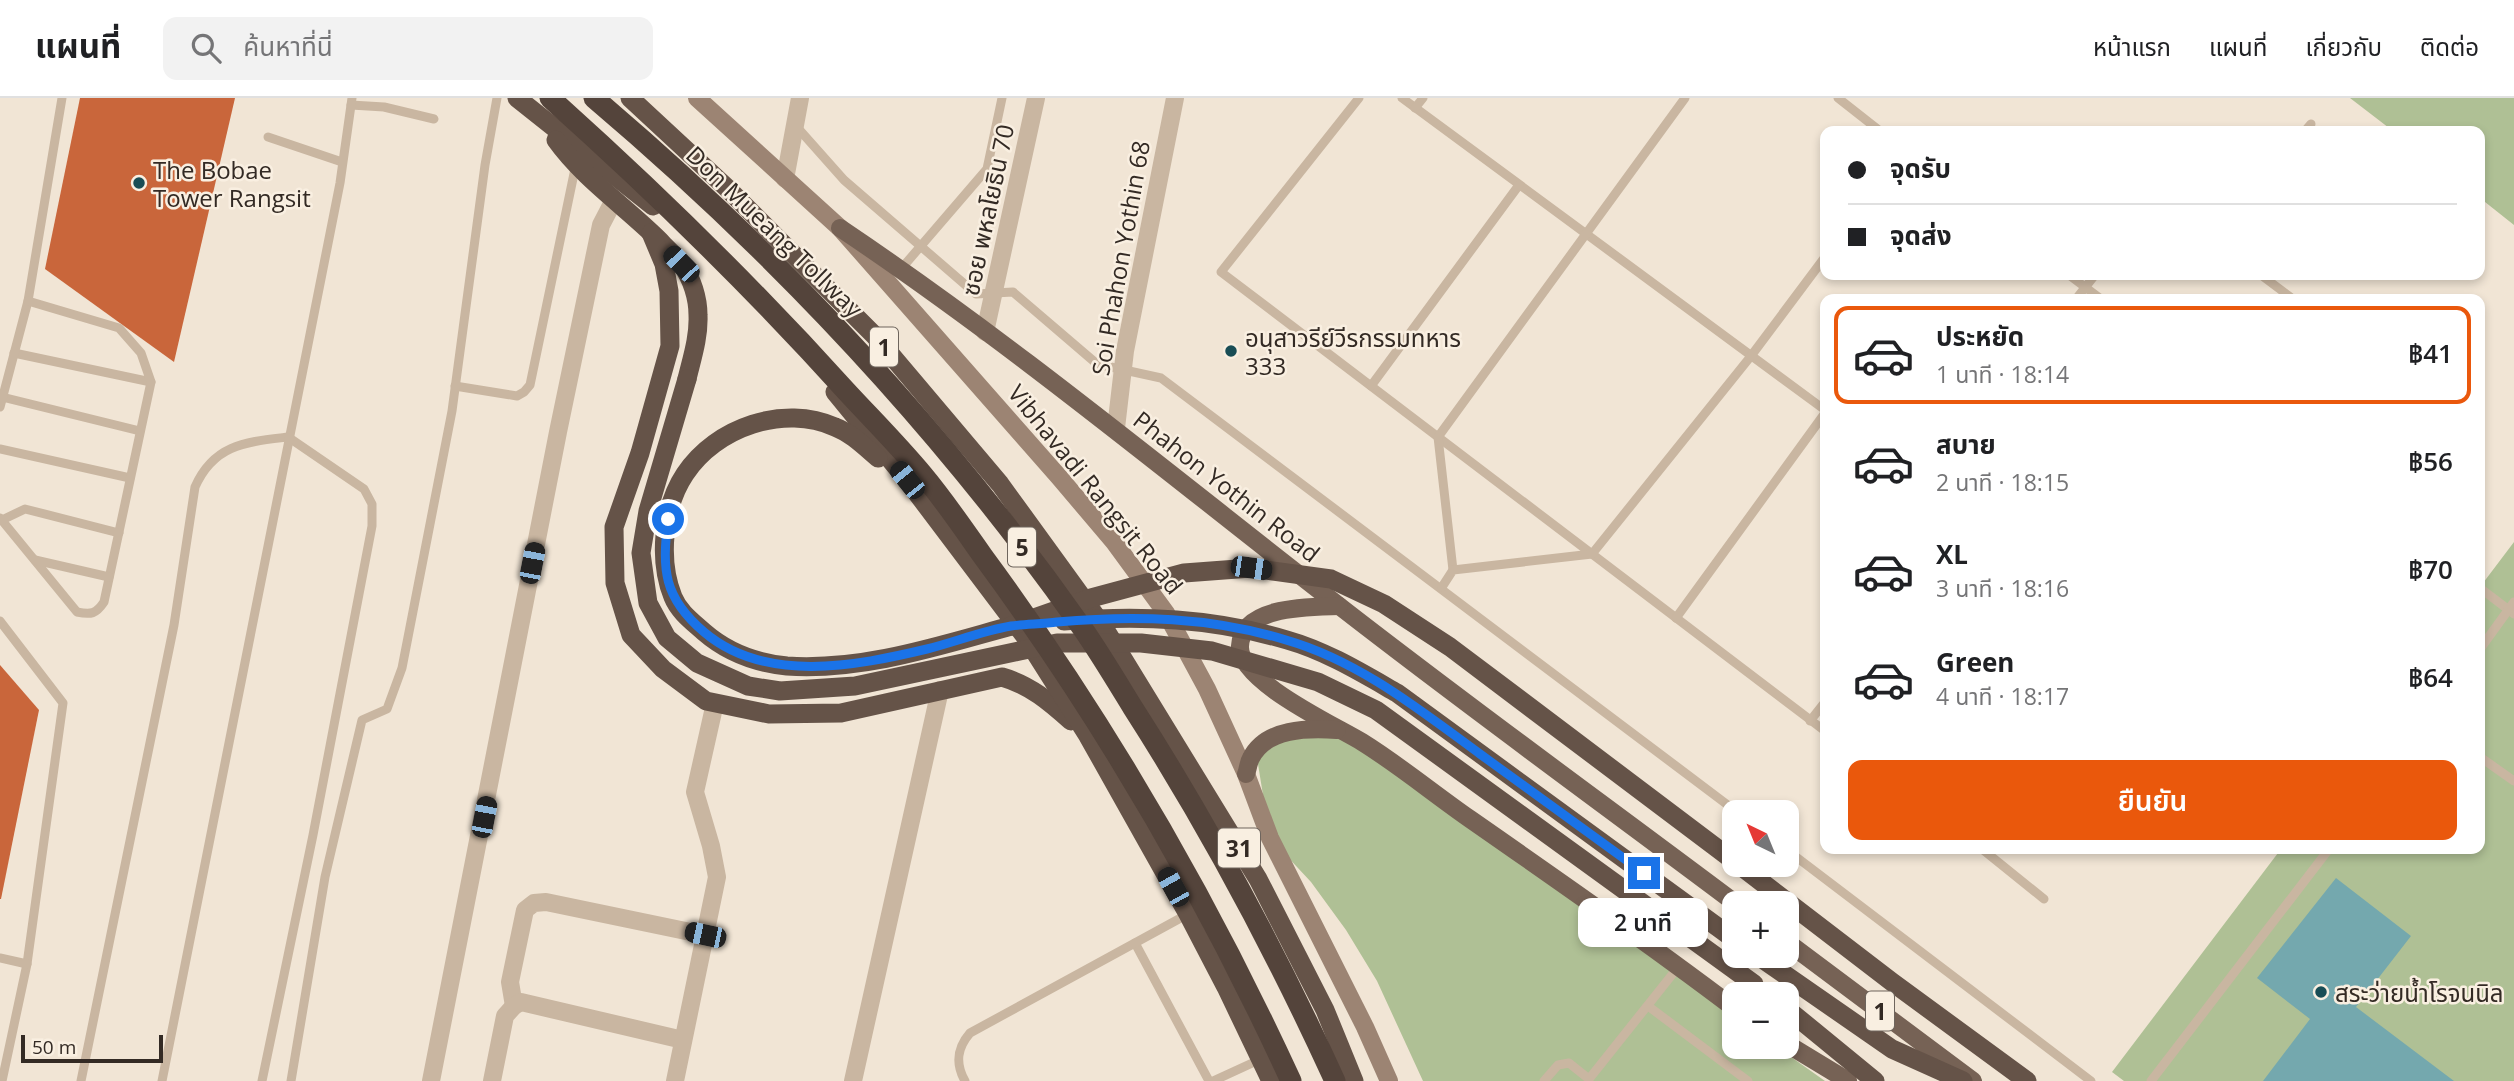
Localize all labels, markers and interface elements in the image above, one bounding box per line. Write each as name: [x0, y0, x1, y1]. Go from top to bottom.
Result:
search box: [163, 17, 653, 80]
text: แผนที่: [35, 23, 121, 68]
text: ค้นหาที่นี่: [243, 28, 333, 64]
icon: search: [187, 29, 225, 67]
text: หน้าแรก: [2093, 30, 2171, 63]
text: แผนที่: [2209, 30, 2267, 63]
text: เกี่ยวกับ: [2305, 30, 2382, 63]
text: ติดต่อ: [2420, 30, 2479, 63]
street label: ซอย พหลโยธิน 70: [953, 121, 1021, 299]
street label: Don Mueang Tollway: [680, 138, 871, 325]
street label: Soi Phahon Yothin 68: [1083, 138, 1157, 378]
text: จุดรับ: [1890, 150, 1951, 186]
place label: The Bobae Tower Rangsit: [153, 153, 311, 214]
marker: The Bobae Tower Rangsit: [131, 175, 147, 191]
text: จุดส่ง: [1890, 217, 1952, 253]
car: [659, 242, 704, 286]
text: ประหยัด: [1936, 318, 2024, 354]
place label: อนุสาวรีย์วีรกรรมทหาร 333: [1245, 321, 1461, 382]
icon: car: [1852, 324, 1915, 387]
road number: 1: [870, 328, 898, 366]
text: ฿41: [2408, 335, 2453, 371]
marker: อนุสาวรีย์วีรกรรมทหาร 333: [1223, 343, 1239, 359]
text: 1 นาที · 18:14: [1936, 358, 2069, 390]
street label: Vibhavadi Rangsit Road: [1001, 377, 1191, 601]
street label: Phahon Yothin Road: [1127, 403, 1327, 569]
text: สบาย: [1936, 426, 1996, 462]
icon: car: [1852, 432, 1915, 495]
text: ฿56: [2408, 443, 2453, 479]
car: [886, 457, 929, 503]
text: 2 นาที · 18:15: [1936, 466, 2069, 498]
route start: [652, 503, 684, 535]
road number: 5: [1008, 528, 1036, 566]
text: XL: [1936, 536, 1968, 572]
car: [518, 540, 547, 586]
icon: car: [1852, 540, 1915, 603]
text: ฿70: [2408, 551, 2453, 587]
car: [1229, 555, 1274, 581]
text: 3 นาที · 18:16: [1936, 572, 2069, 604]
text: Green: [1936, 644, 2014, 680]
icon: car: [1852, 648, 1915, 711]
text: ฿64: [2408, 659, 2453, 695]
text: 4 นาที · 18:17: [1936, 680, 2069, 712]
button: ยืนยัน: [1848, 760, 2457, 840]
car: [470, 794, 499, 840]
north arrow: [1722, 800, 1799, 877]
map controls: [1722, 800, 1799, 1059]
road number: 31: [1218, 828, 1260, 868]
route end: [1628, 857, 1660, 889]
car: [1154, 864, 1193, 910]
button: +: [1722, 891, 1799, 968]
callout: 2 นาที: [1579, 898, 1709, 946]
text: 2 นาที: [1614, 906, 1672, 938]
car: [683, 920, 728, 950]
place label: สระว่ายน้ำโรจนนิล: [2335, 976, 2504, 1009]
button: −: [1722, 982, 1799, 1059]
marker: สระว่ายน้ำโรจนนิล: [2313, 984, 2329, 1000]
road number: 1: [1866, 991, 1894, 1030]
scale bar: [21, 1032, 163, 1064]
text: 50 m: [32, 1034, 76, 1060]

